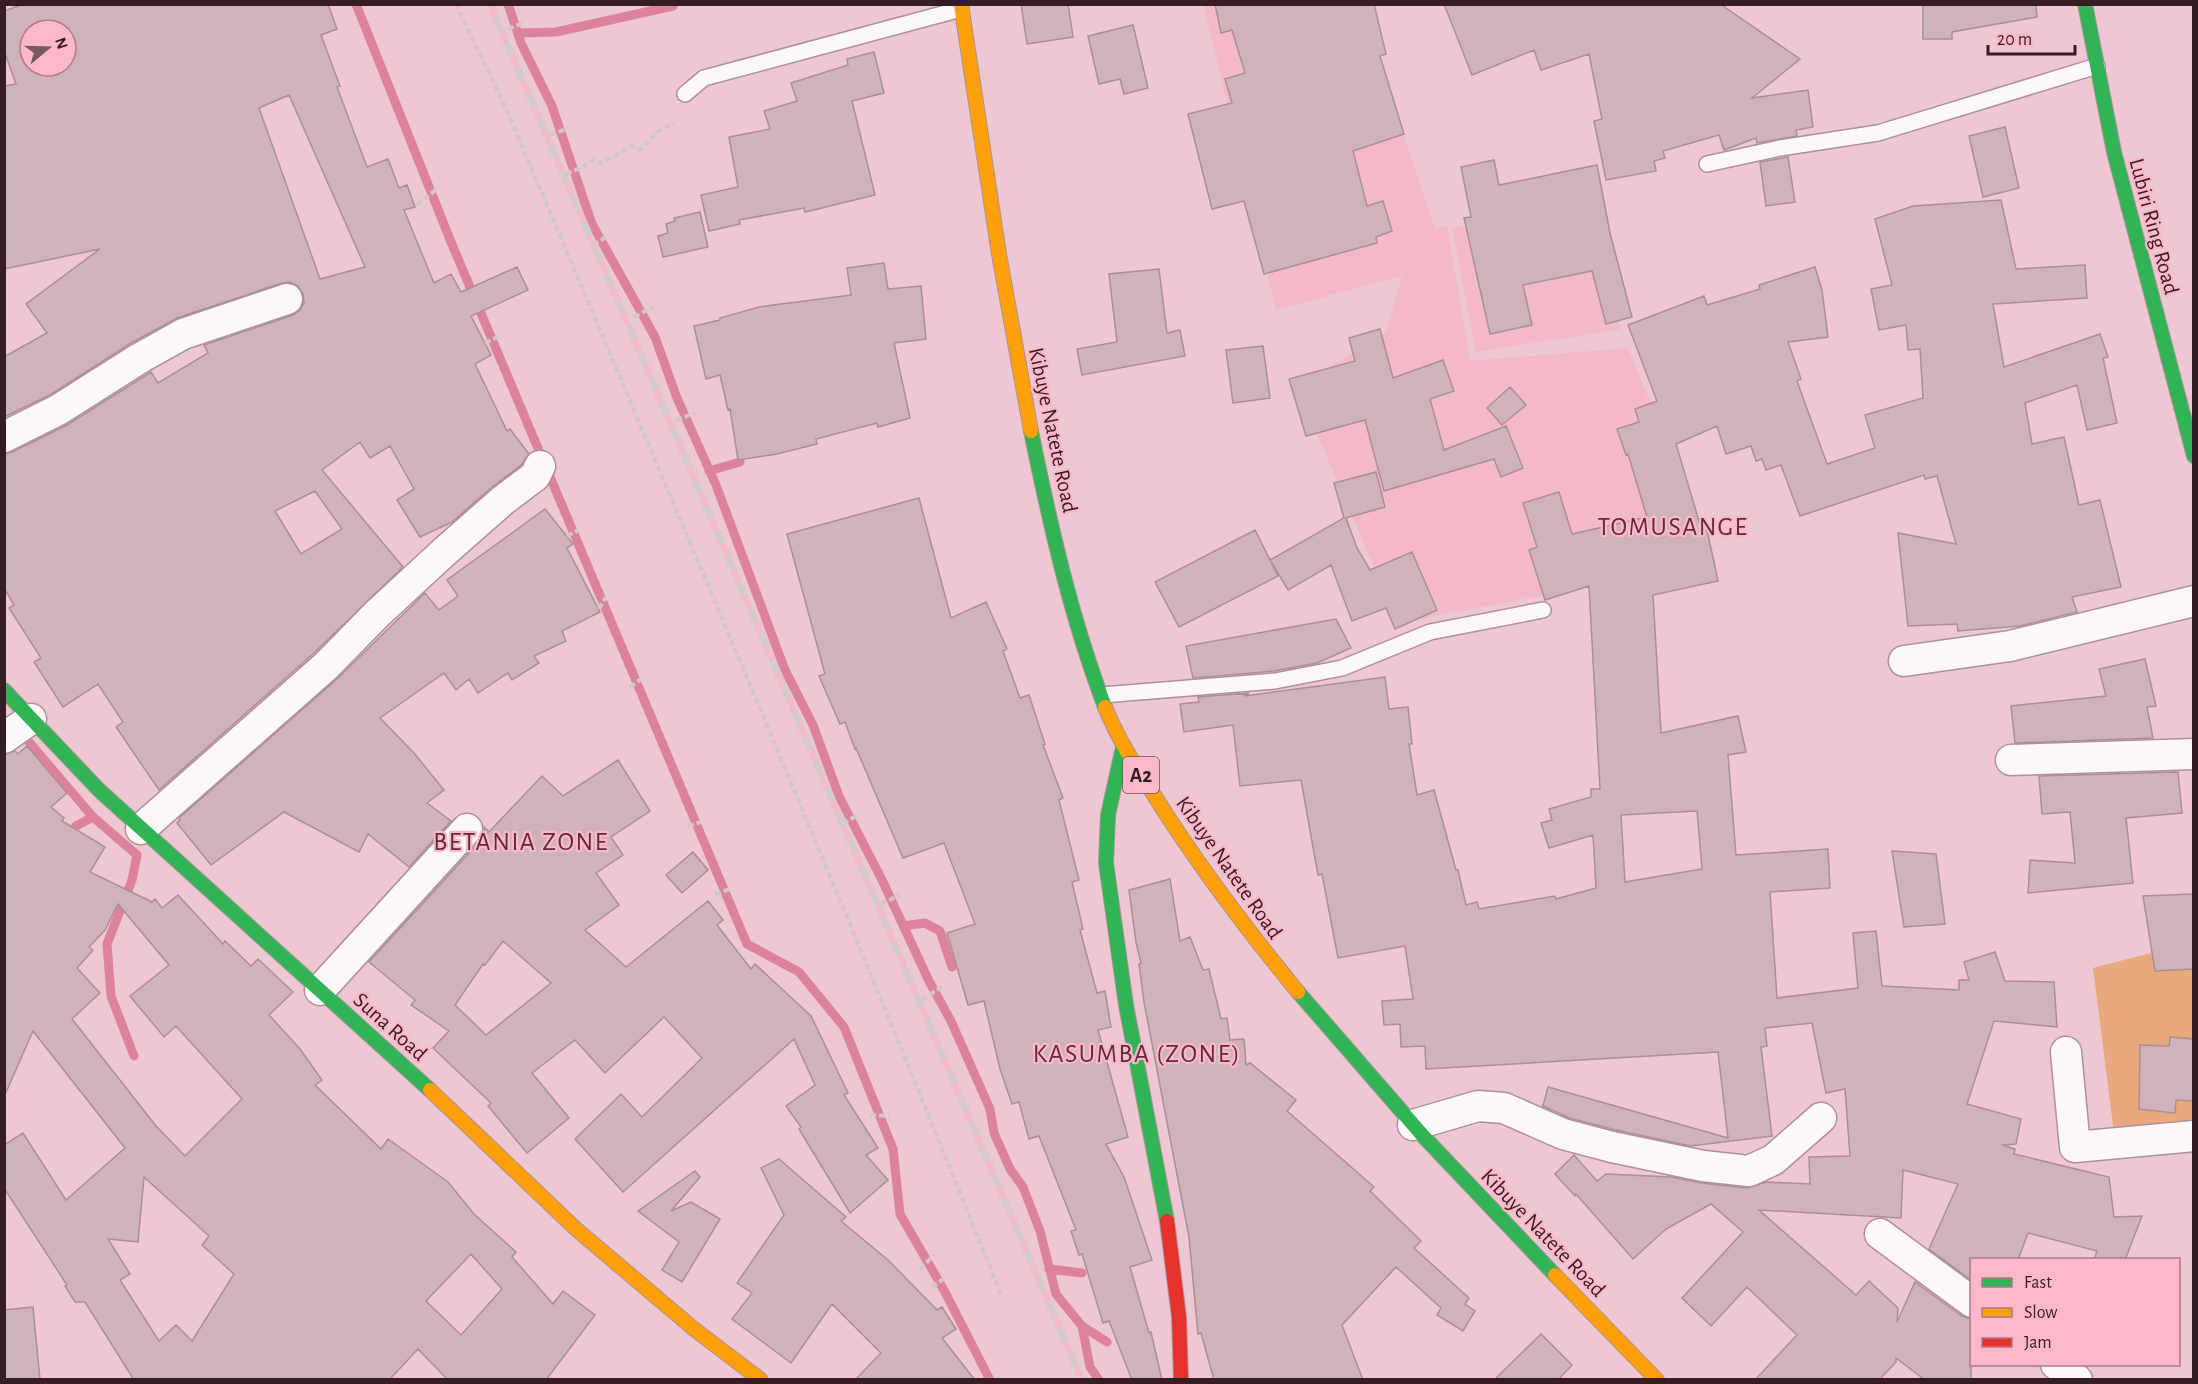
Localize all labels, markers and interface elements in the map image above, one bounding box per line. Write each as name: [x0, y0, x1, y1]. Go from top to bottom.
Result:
north arrow: [18, 18, 78, 78]
scale bar: [1988, 18, 2075, 56]
text: 20 m: [1997, 31, 2032, 49]
text: N: [52, 36, 71, 51]
street label: Lubiri Ring Road: [2125, 156, 2183, 297]
street label: Kibuye Natete Road: [1025, 346, 1081, 515]
district label: TOMUSANGE: [1597, 514, 1749, 540]
road number: A2: [1123, 757, 1159, 793]
street label: Kibuye Natete Road: [1172, 792, 1286, 943]
district label: BETANIA ZONE: [433, 829, 609, 855]
street label: Suna Road: [349, 988, 431, 1065]
district label: KASUMBA (ZONE): [1033, 1041, 1241, 1067]
street label: Kibuye Natete Road: [1477, 1165, 1610, 1301]
legend: [1970, 1258, 2180, 1366]
text: Fast: [2024, 1274, 2052, 1292]
text: Slow: [2024, 1304, 2057, 1322]
text: Jam: [2024, 1334, 2052, 1352]

